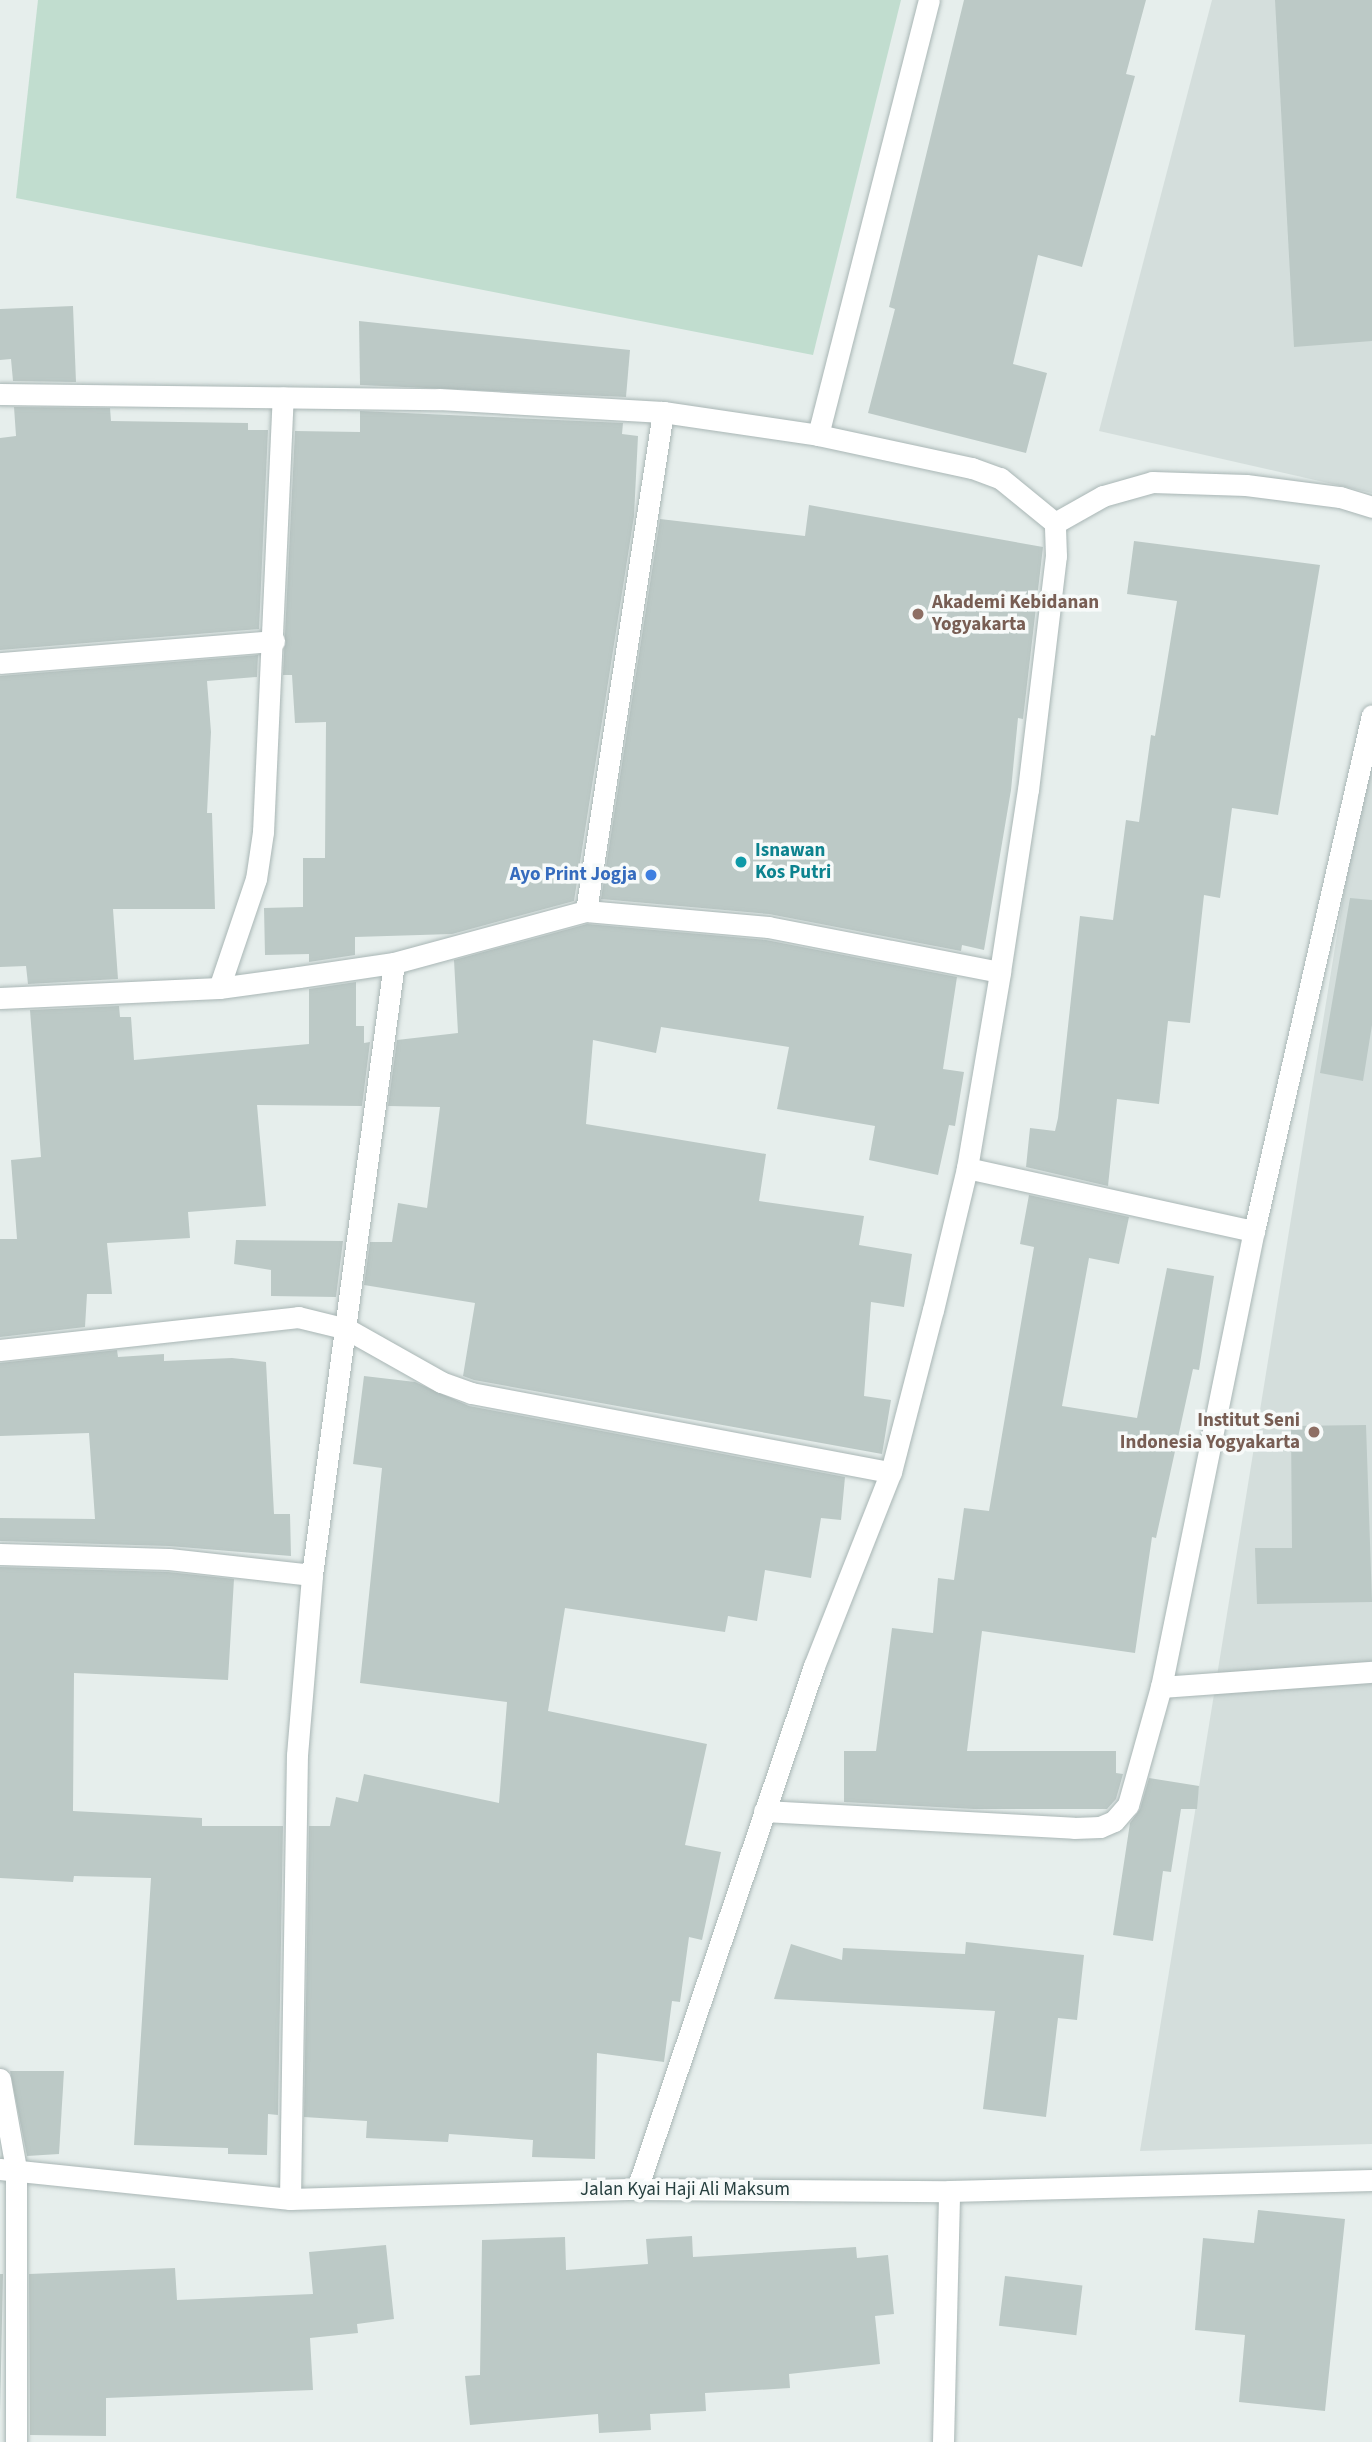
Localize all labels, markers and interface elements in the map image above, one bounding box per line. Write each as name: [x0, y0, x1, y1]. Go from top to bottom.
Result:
place label: Akademi Kebidanan Yogyakarta: [932, 592, 1099, 636]
marker: Akademi Kebidanan Yogyakarta: [910, 606, 926, 622]
place label: Isnawan Kos Putri: [755, 840, 831, 884]
marker: Isnawan Kos Putri: [733, 854, 749, 870]
place label: Ayo Print Jogja: [510, 864, 637, 886]
marker: Ayo Print Jogja: [643, 867, 659, 883]
place label: Institut Seni Indonesia Yogyakarta: [1120, 1410, 1300, 1454]
marker: Institut Seni Indonesia Yogyakarta: [1306, 1424, 1322, 1440]
street label: Jalan Kyai Haji Ali Maksum: [580, 2179, 790, 2201]

